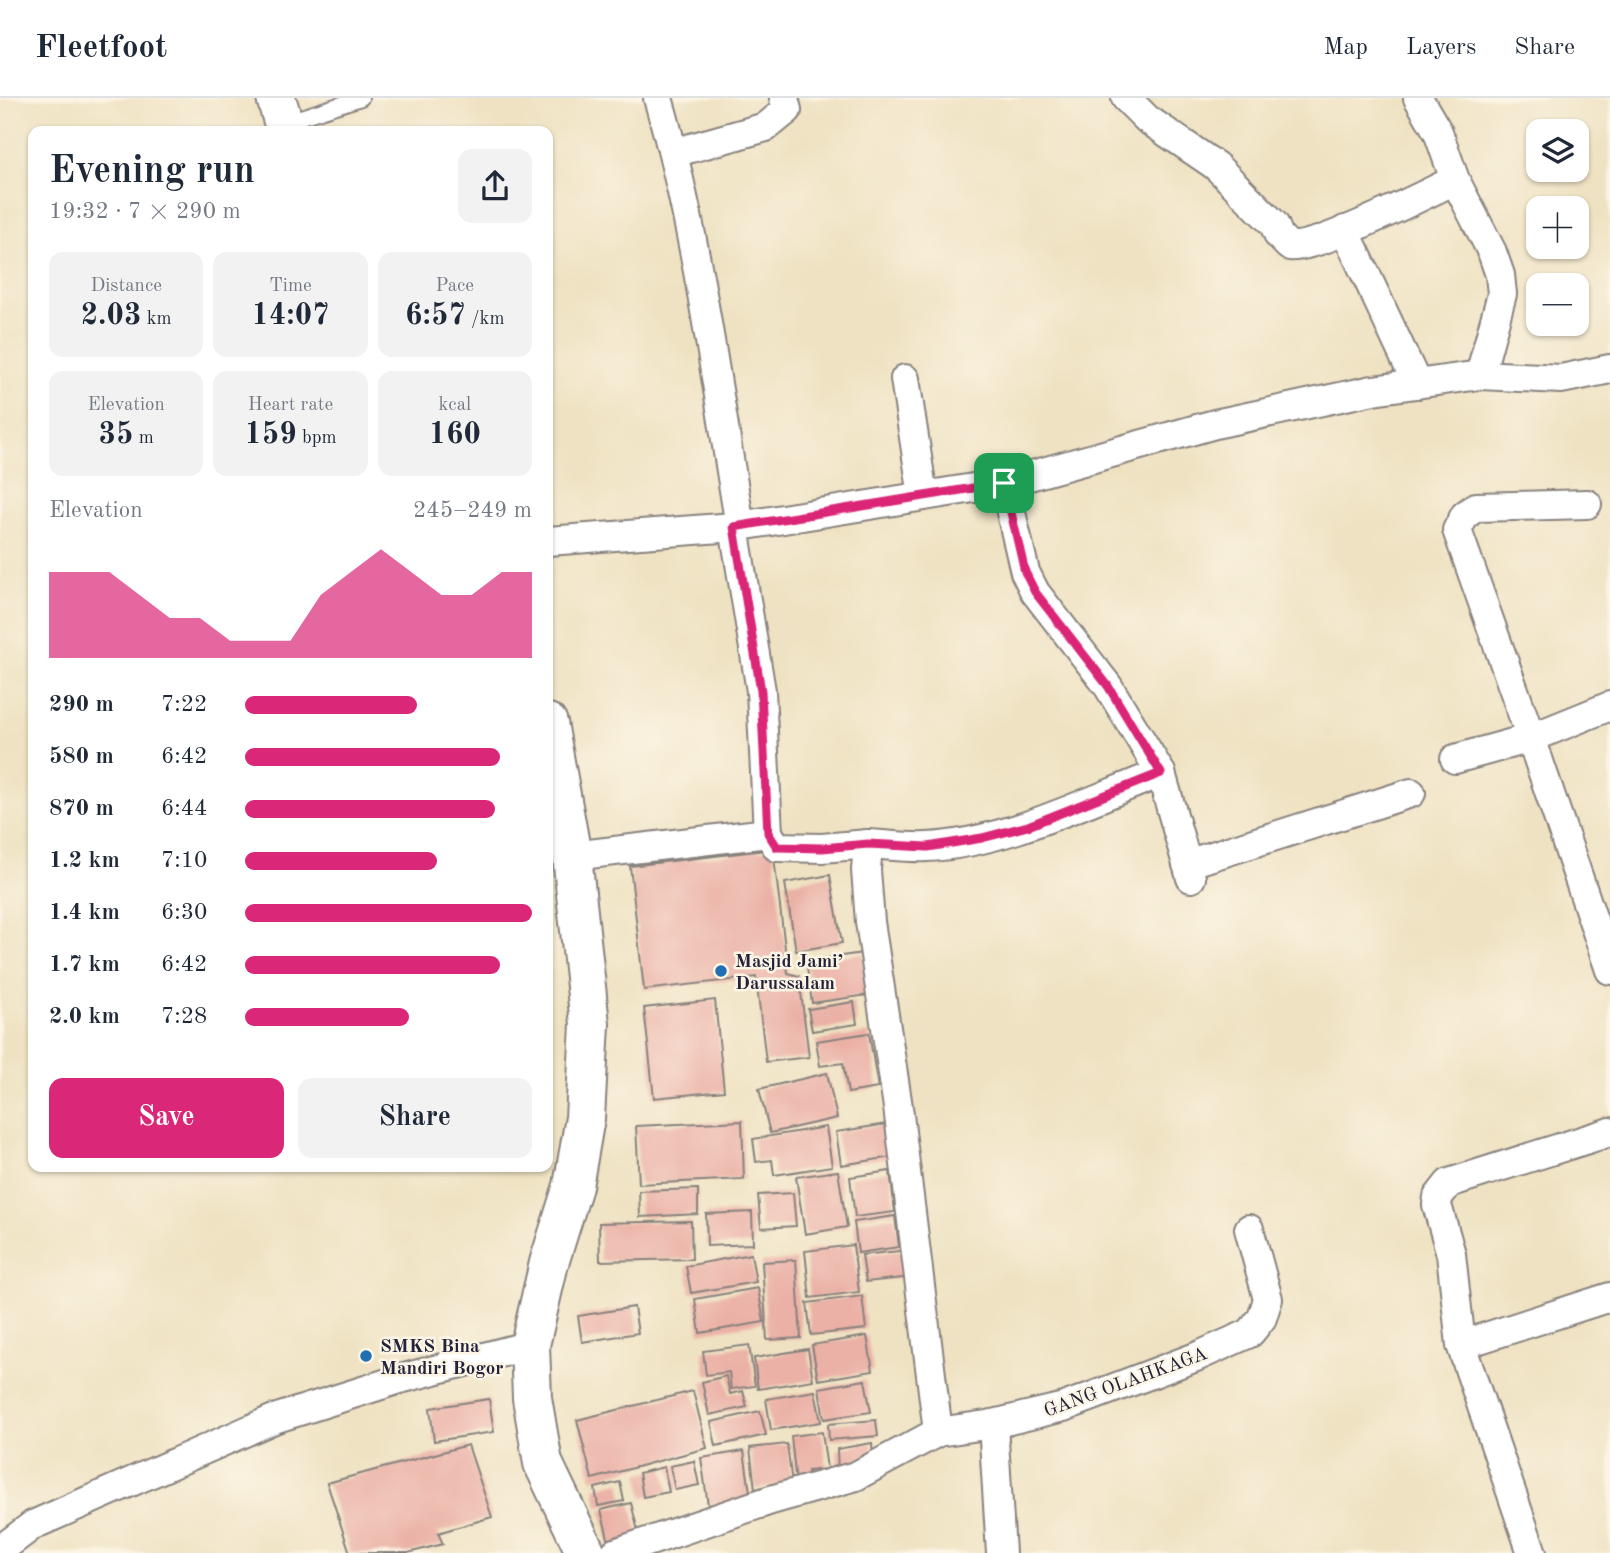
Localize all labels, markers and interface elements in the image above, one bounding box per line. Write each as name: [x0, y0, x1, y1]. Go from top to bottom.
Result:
text: Fleetfoot: [35, 32, 167, 65]
text: Map: [1324, 36, 1368, 60]
text: Layers: [1406, 36, 1476, 60]
text: Share: [1514, 36, 1575, 60]
map controls: [1526, 119, 1589, 336]
button: layers: [1526, 119, 1589, 182]
button: share: [458, 149, 532, 223]
text: Evening run: [49, 153, 255, 191]
button: +: [1526, 196, 1589, 259]
text: 19:32 · 7 × 290 m: [49, 200, 241, 223]
button: −: [1526, 273, 1589, 336]
text: Distance: [90, 277, 162, 296]
text: Time: [269, 277, 312, 296]
text: Pace: [436, 277, 474, 296]
text: 2.03: [81, 301, 141, 331]
text: 14:07: [251, 301, 329, 331]
text: 6:57: [405, 301, 466, 331]
text: km: [141, 310, 172, 329]
text: /km: [466, 310, 505, 329]
text: Elevation: [88, 396, 165, 415]
text: Heart rate: [248, 396, 333, 415]
text: kcal: [438, 396, 471, 415]
text: 35: [99, 420, 133, 450]
text: 159: [244, 420, 297, 450]
text: 160: [429, 420, 481, 450]
text: m: [133, 429, 154, 448]
text: bpm: [297, 429, 337, 448]
pin: [974, 453, 1034, 513]
icon: arrive: [985, 464, 1023, 502]
text: Elevation: [49, 499, 143, 522]
text: 245–249 m: [413, 499, 532, 522]
text: 290 m: [49, 693, 114, 716]
text: 7:22: [161, 693, 207, 716]
text: 580 m: [49, 745, 114, 768]
text: 6:42: [161, 745, 207, 768]
text: 870 m: [49, 797, 114, 820]
text: 6:44: [161, 797, 207, 820]
text: 1.2 km: [49, 849, 120, 872]
text: 7:10: [161, 849, 207, 872]
text: 1.4 km: [49, 901, 120, 924]
text: 6:30: [161, 901, 207, 924]
text: 1.7 km: [49, 953, 120, 976]
text: 6:42: [161, 953, 207, 976]
place label: Masjid Jami’ Darussalam: [735, 953, 843, 994]
marker: Masjid Jami’ Darussalam: [713, 963, 729, 979]
text: 2.0 km: [49, 1005, 120, 1028]
text: 7:28: [161, 1005, 207, 1028]
button: Save: [49, 1078, 284, 1158]
button: Share: [298, 1078, 532, 1158]
place label: SMKS Bina Mandiri Bogor: [380, 1338, 504, 1379]
street label: GANG OLAHKAGA: [1042, 1345, 1211, 1422]
marker: SMKS Bina Mandiri Bogor: [358, 1348, 374, 1364]

